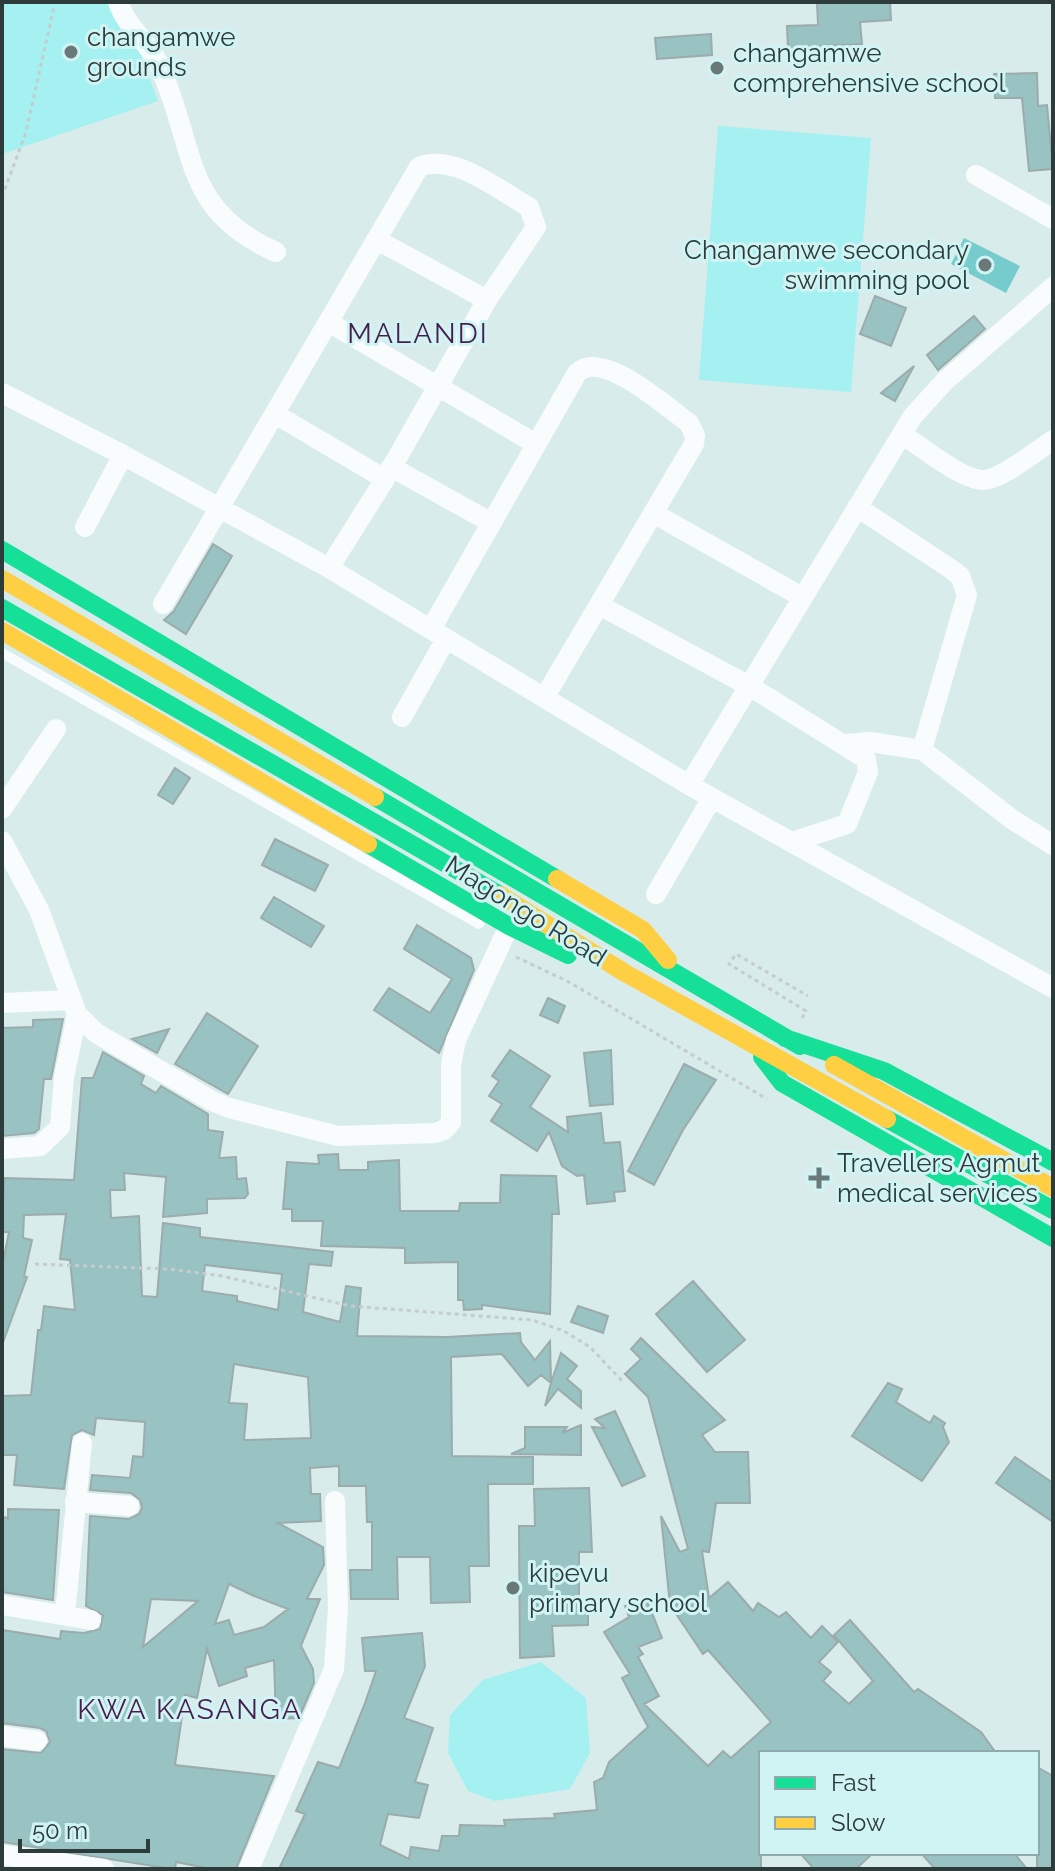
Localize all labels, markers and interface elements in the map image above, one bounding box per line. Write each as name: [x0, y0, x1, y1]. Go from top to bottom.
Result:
place label: changamwe grounds: [87, 22, 236, 82]
place label: changamwe comprehensive school: [733, 38, 1007, 98]
marker: changamwe grounds: [62, 43, 80, 61]
marker: changamwe comprehensive school: [708, 59, 726, 77]
place label: Changamwe secondary swimming pool: [684, 235, 970, 295]
marker: Changamwe secondary swimming pool: [976, 256, 994, 274]
district label: MALANDI: [347, 317, 489, 350]
street label: Magongo Road: [440, 850, 612, 972]
place label: Travellers Agmut medical services: [837, 1148, 1041, 1208]
marker: Travellers Agmut medical services: [808, 1167, 830, 1189]
place label: kipevu primary school: [529, 1558, 708, 1618]
marker: kipevu primary school: [504, 1579, 522, 1597]
district label: KWA KASANGA: [77, 1693, 303, 1726]
legend: [759, 1751, 1039, 1855]
text: Fast: [831, 1768, 876, 1797]
scale bar: [20, 1803, 148, 1853]
text: Slow: [831, 1808, 886, 1837]
text: 50 m: [32, 1816, 88, 1845]

